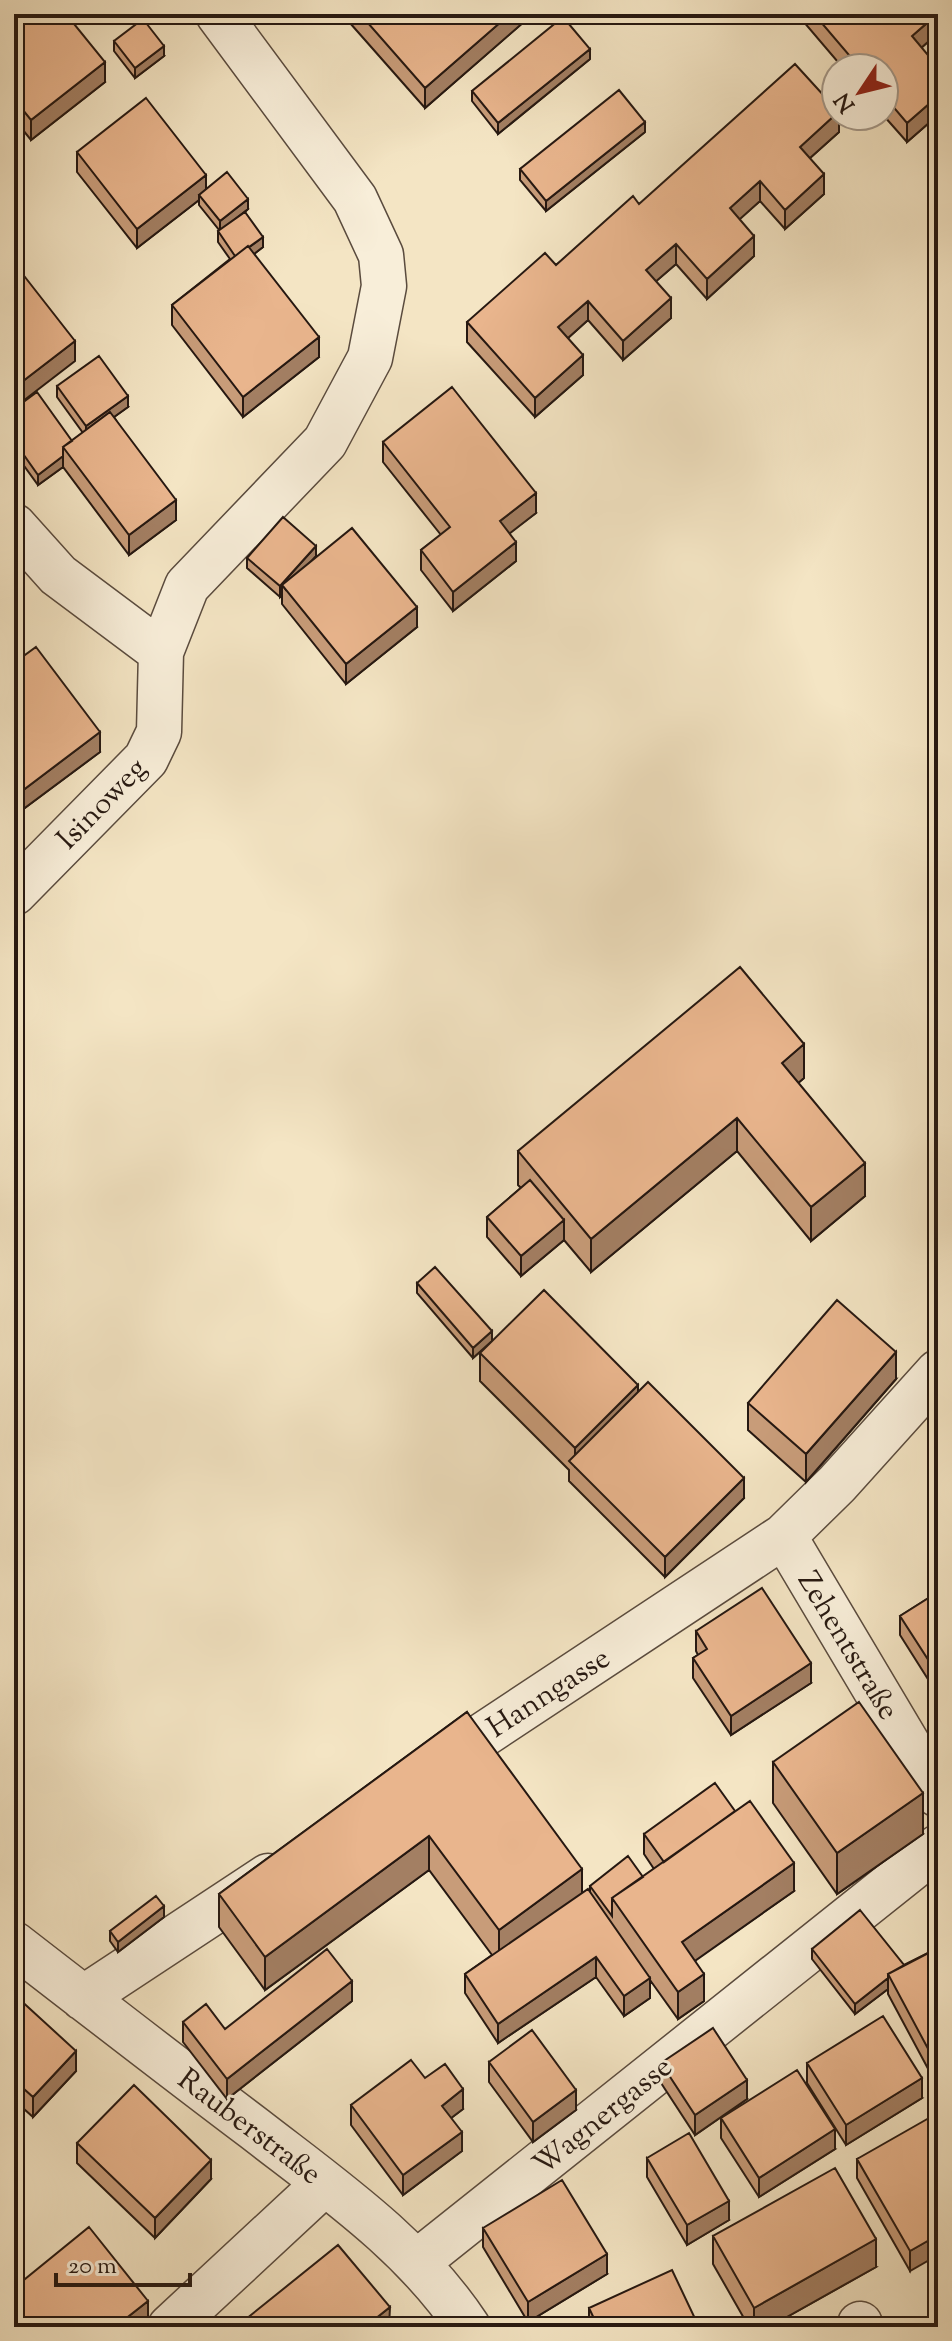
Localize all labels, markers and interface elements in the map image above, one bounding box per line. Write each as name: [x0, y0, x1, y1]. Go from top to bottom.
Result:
north arrow: [820, 52, 900, 132]
text: N: [828, 85, 864, 118]
street label: Isinoweg: [48, 749, 158, 860]
street label: Zehentstraße: [786, 1564, 908, 1729]
street label: Hanngasse: [479, 1638, 619, 1750]
street label: Wagnergasse: [525, 2047, 683, 2187]
street label: Rauberstraße: [167, 2060, 330, 2196]
scale bar: [56, 2237, 190, 2287]
text: 20 m: [68, 2250, 117, 2284]

